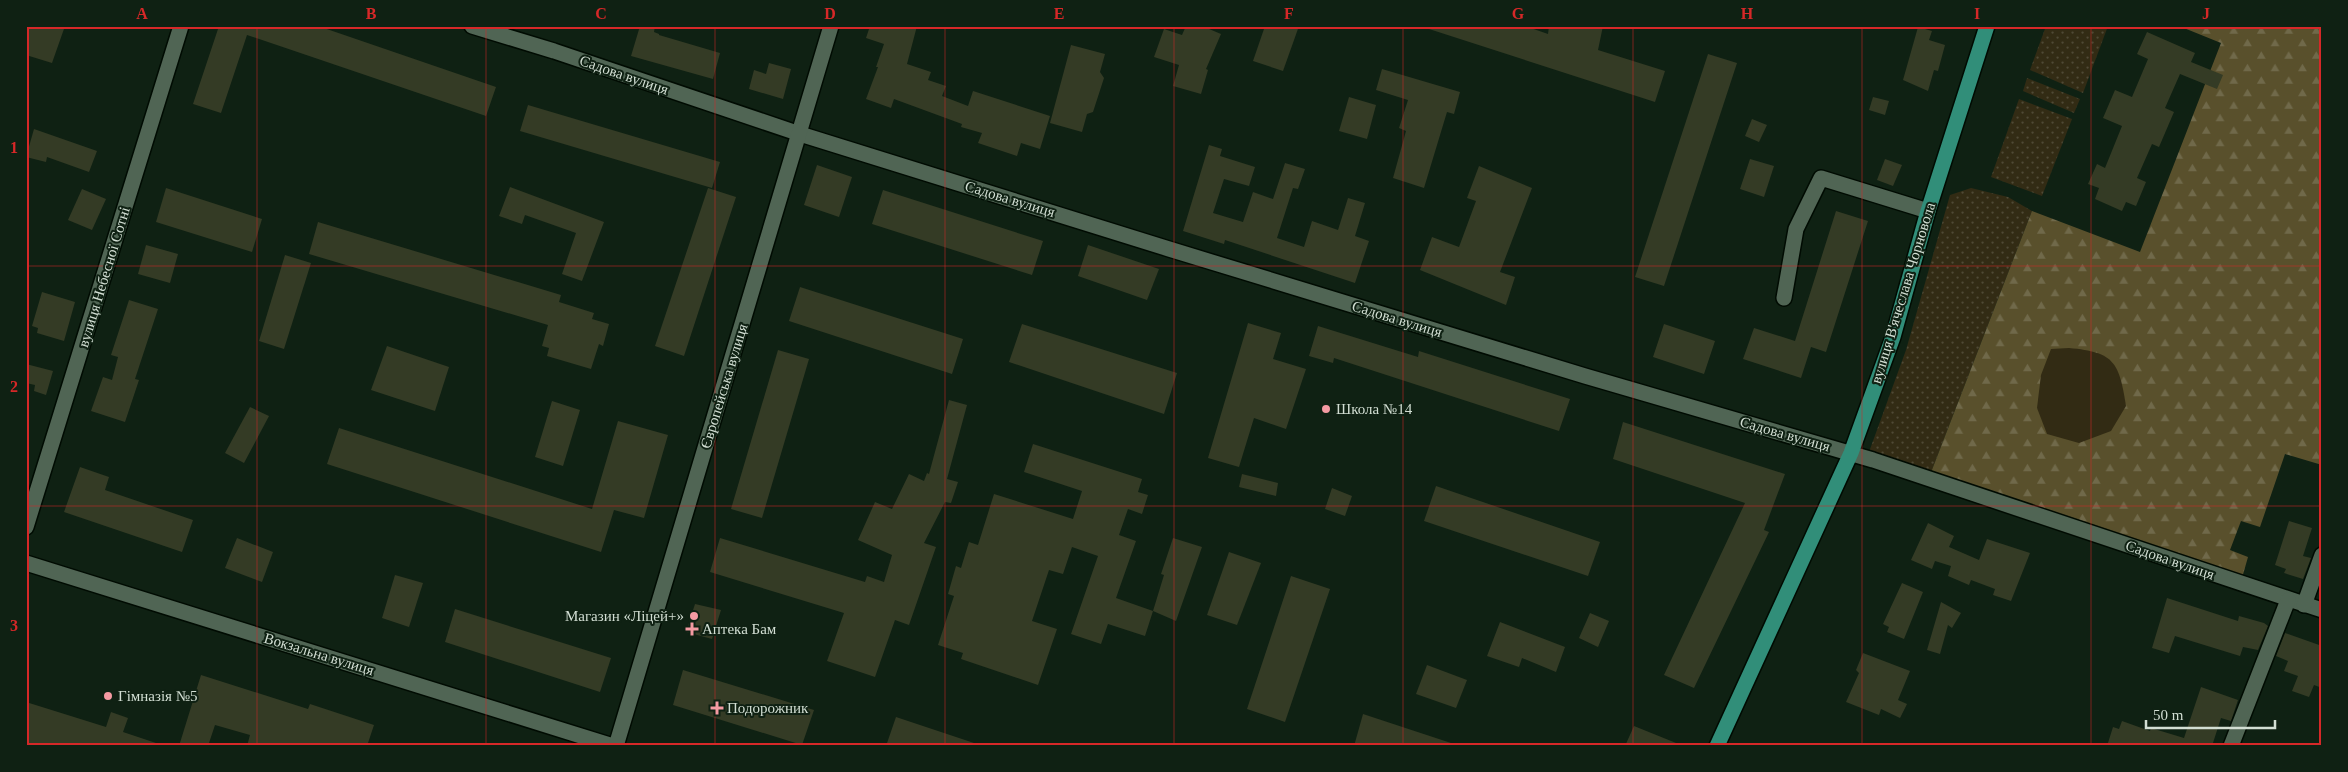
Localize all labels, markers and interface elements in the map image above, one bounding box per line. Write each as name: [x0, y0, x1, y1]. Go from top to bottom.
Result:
text: A: [136, 5, 148, 22]
text: B: [366, 5, 377, 22]
text: C: [595, 5, 607, 22]
text: D: [824, 5, 836, 22]
text: E: [1054, 5, 1064, 22]
text: F: [1284, 5, 1294, 22]
text: G: [1512, 5, 1525, 22]
text: H: [1741, 5, 1754, 22]
text: I: [1974, 5, 1980, 22]
text: J: [2202, 5, 2210, 22]
street label: Садова вулиця: [577, 52, 671, 98]
text: 1: [10, 139, 18, 156]
street label: Садова вулиця: [963, 178, 1057, 220]
street label: вулиця В'ячеслава Чорновола: [1868, 200, 1938, 386]
street label: вулиця Небесної Сотні: [75, 205, 133, 349]
street label: Садова вулиця: [1350, 298, 1444, 340]
street label: Європейська вулиця: [697, 322, 751, 450]
text: 2: [10, 378, 18, 395]
place label: Школа №14: [1336, 401, 1413, 417]
marker: Школа №14: [1320, 403, 1332, 415]
street label: Садова вулиця: [1738, 414, 1832, 455]
street label: Садова вулиця: [2123, 537, 2217, 583]
place label: Магазин «Ліцей+»: [565, 608, 684, 624]
marker: Магазин «Ліцей+»: [688, 610, 700, 622]
text: 3: [10, 617, 18, 634]
place label: Аптека Бам: [702, 621, 777, 637]
marker: Аптека Бам: [686, 623, 698, 635]
street label: Вокзальна вулиця: [262, 630, 376, 678]
place label: Гімназія №5: [118, 688, 198, 704]
marker: Гімназія №5: [102, 690, 114, 702]
scale bar: [2146, 697, 2274, 729]
place label: Подорожник: [727, 700, 809, 716]
marker: Подорожник: [711, 702, 723, 714]
text: 50 m: [2153, 707, 2184, 723]

